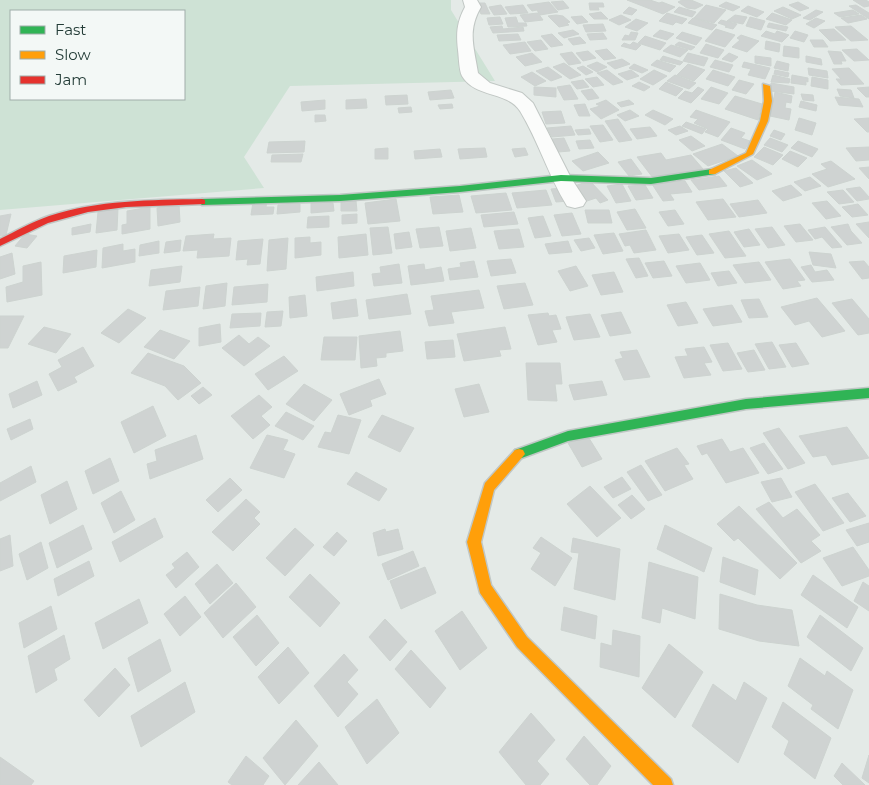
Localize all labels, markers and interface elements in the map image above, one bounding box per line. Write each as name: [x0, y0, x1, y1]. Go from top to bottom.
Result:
legend: [10, 10, 185, 100]
text: Fast: [55, 20, 86, 39]
text: Slow: [55, 45, 91, 64]
text: Jam: [54, 70, 87, 89]

